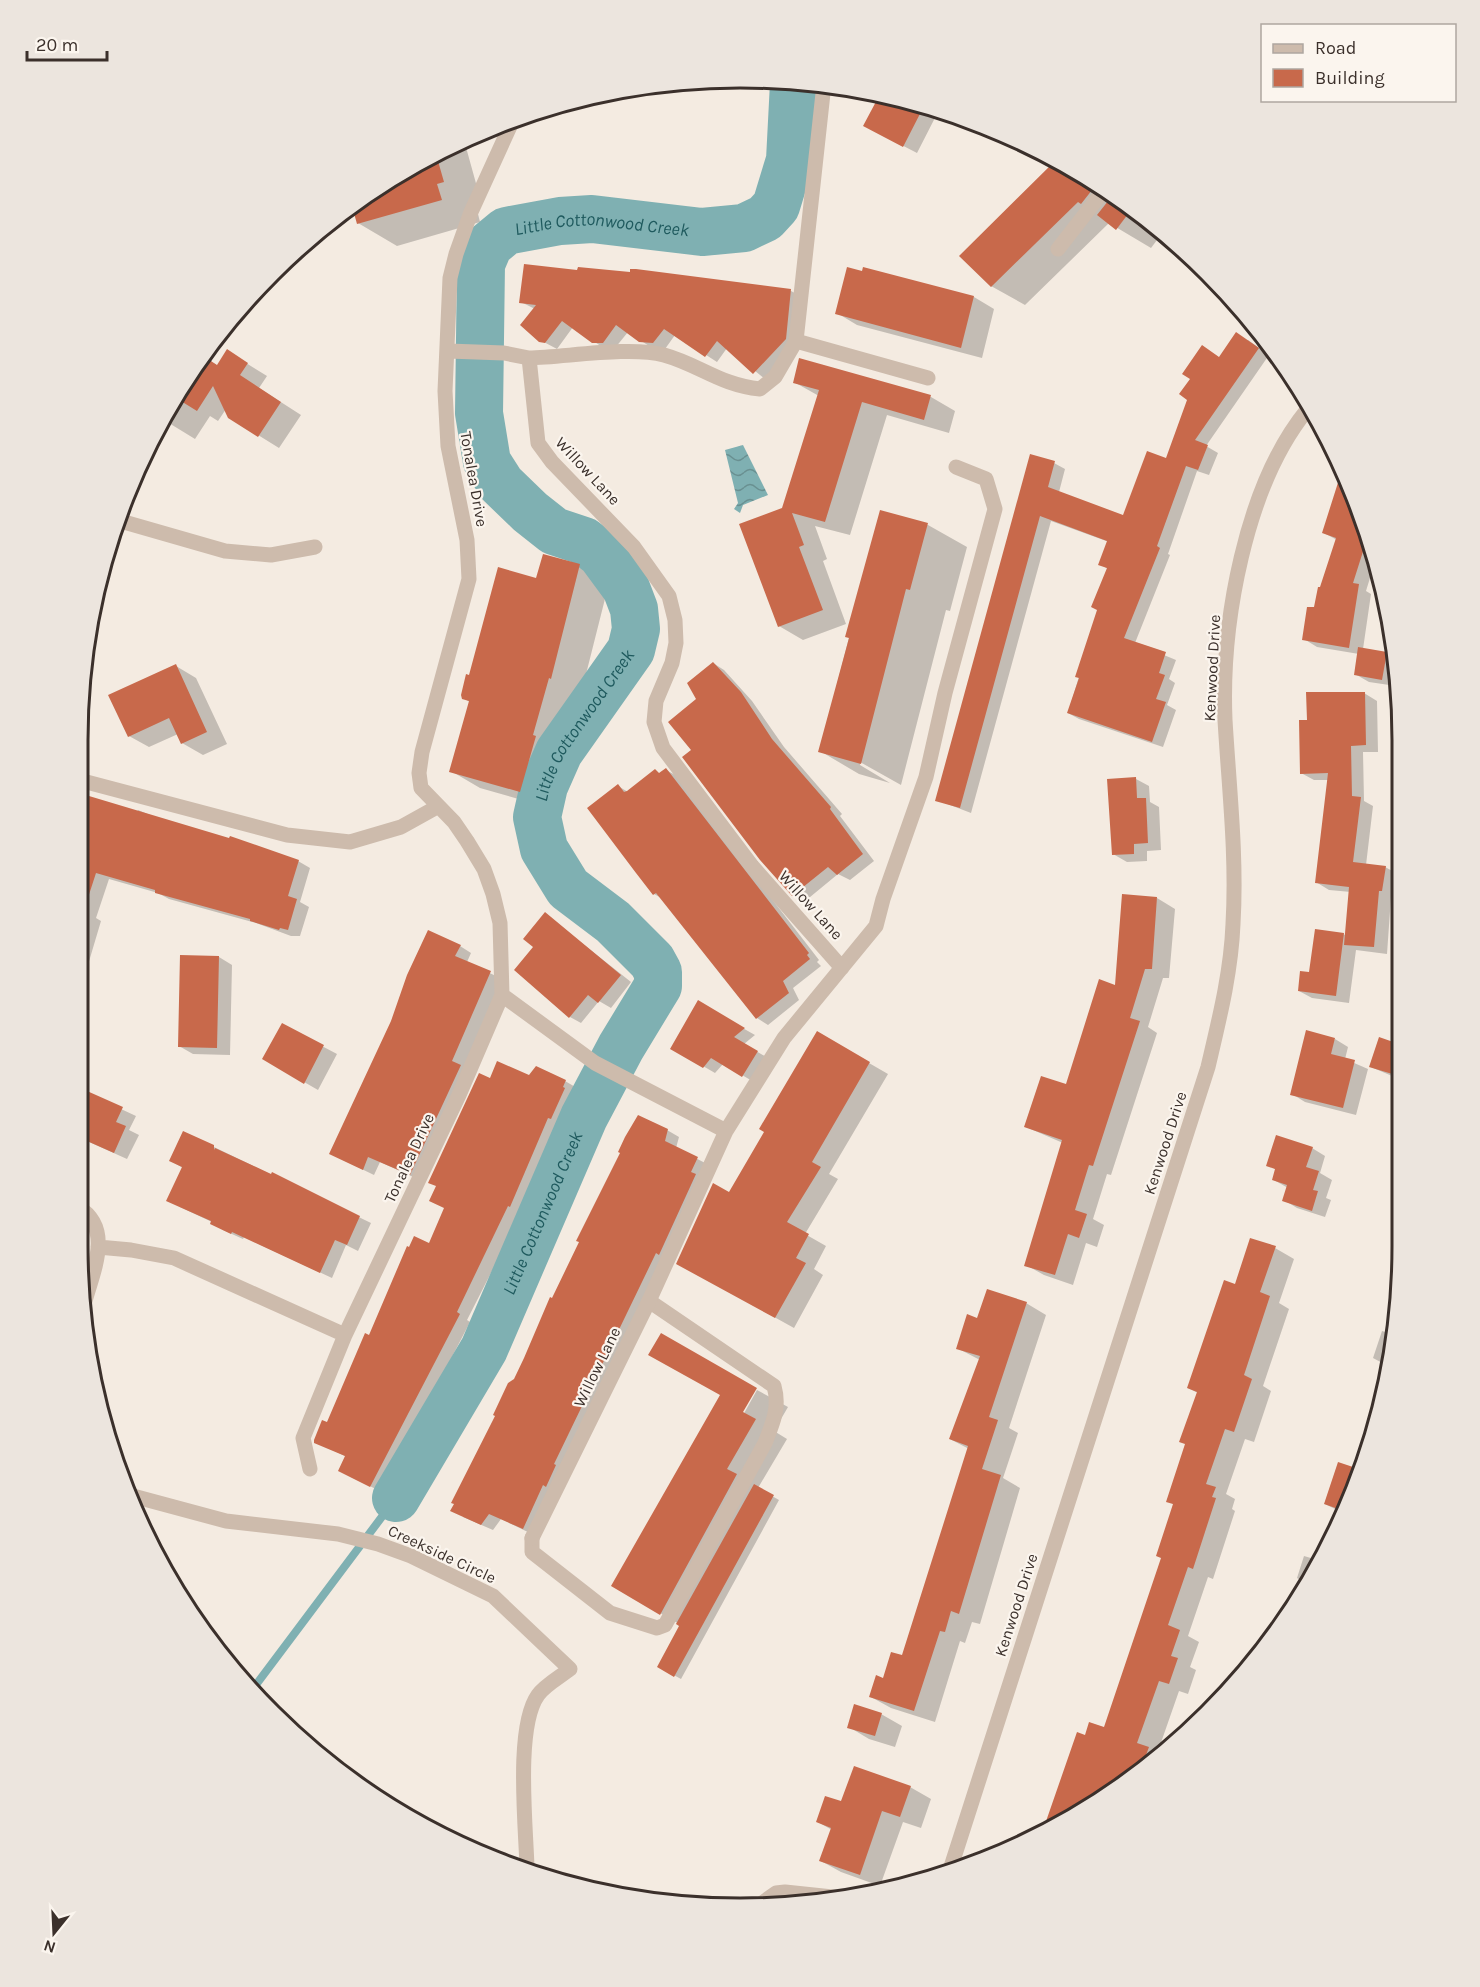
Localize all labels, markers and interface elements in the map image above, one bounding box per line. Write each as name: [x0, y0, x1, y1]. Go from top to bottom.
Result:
scale bar: [27, 24, 106, 62]
legend: [1261, 24, 1456, 102]
text: 20 m: [36, 34, 78, 56]
text: Road: [1315, 37, 1356, 59]
text: Building: [1315, 67, 1385, 89]
water label: Little Cottonwood Creek: [513, 208, 691, 241]
street label: Tonalea Drive: [456, 430, 492, 528]
street label: Willow Lane: [552, 433, 624, 509]
street label: Kenwood Drive: [1200, 614, 1224, 722]
water label: Little Cottonwood Creek: [530, 644, 639, 804]
street label: Willow Lane: [775, 867, 847, 943]
street label: Kenwood Drive: [1139, 1089, 1191, 1197]
street label: Tonalea Drive: [380, 1110, 438, 1206]
water label: Little Cottonwood Creek: [498, 1127, 588, 1298]
street label: Willow Lane: [570, 1324, 624, 1410]
street label: Creekside Circle: [385, 1521, 499, 1587]
street label: Kenwood Drive: [990, 1551, 1042, 1659]
north arrow: [24, 1903, 84, 1963]
text: N: [41, 1936, 58, 1958]

